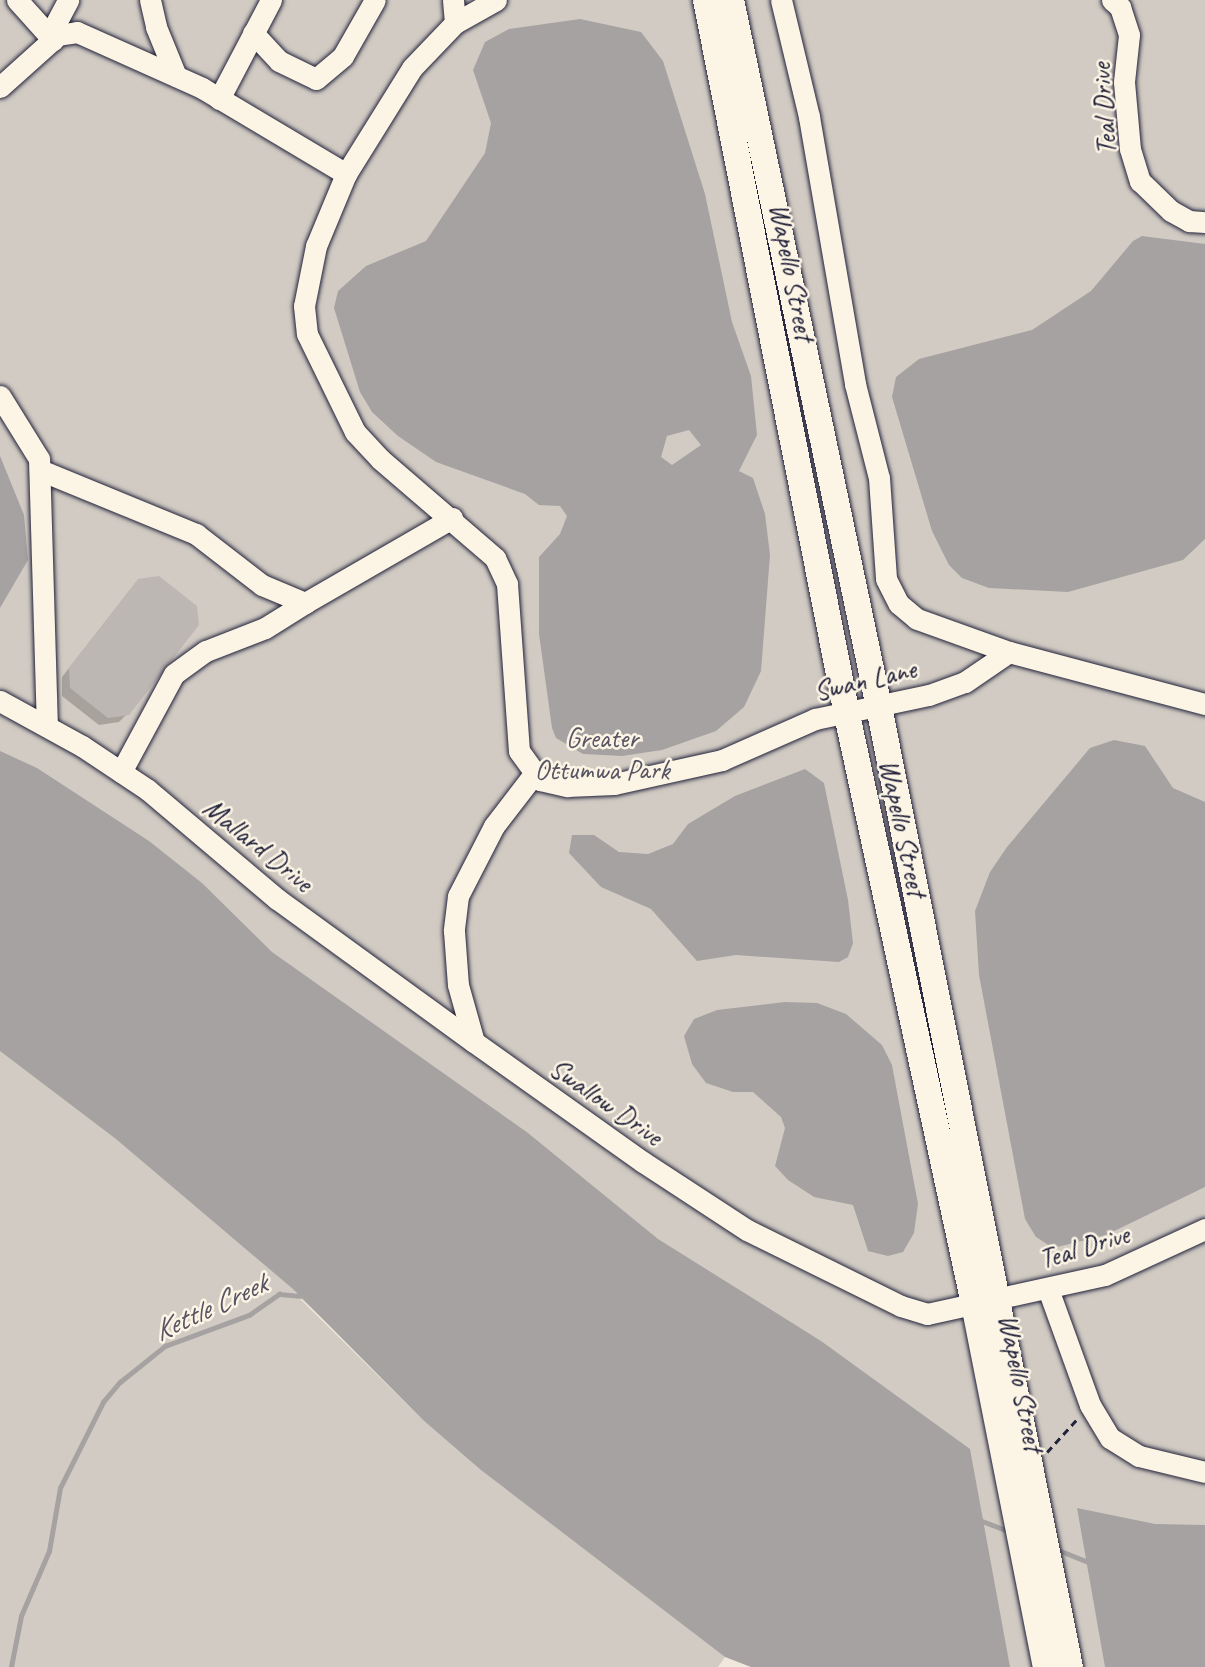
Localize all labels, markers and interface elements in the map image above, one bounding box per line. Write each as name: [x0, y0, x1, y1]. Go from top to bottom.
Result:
street label: Teal Drive: [1084, 62, 1124, 156]
street label: Wapello Street: [762, 200, 822, 344]
street label: Swan Lane: [810, 652, 920, 708]
park label: Greater Ottumwa Park: [534, 721, 670, 787]
street label: Wapello Street: [872, 756, 934, 900]
street label: Mallard Drive: [196, 791, 320, 899]
street label: Swallow Drive: [543, 1051, 669, 1153]
street label: Teal Drive: [1035, 1217, 1133, 1277]
water label: Kettle Creek: [148, 1265, 272, 1349]
street label: Wapello Street: [991, 1311, 1051, 1455]

